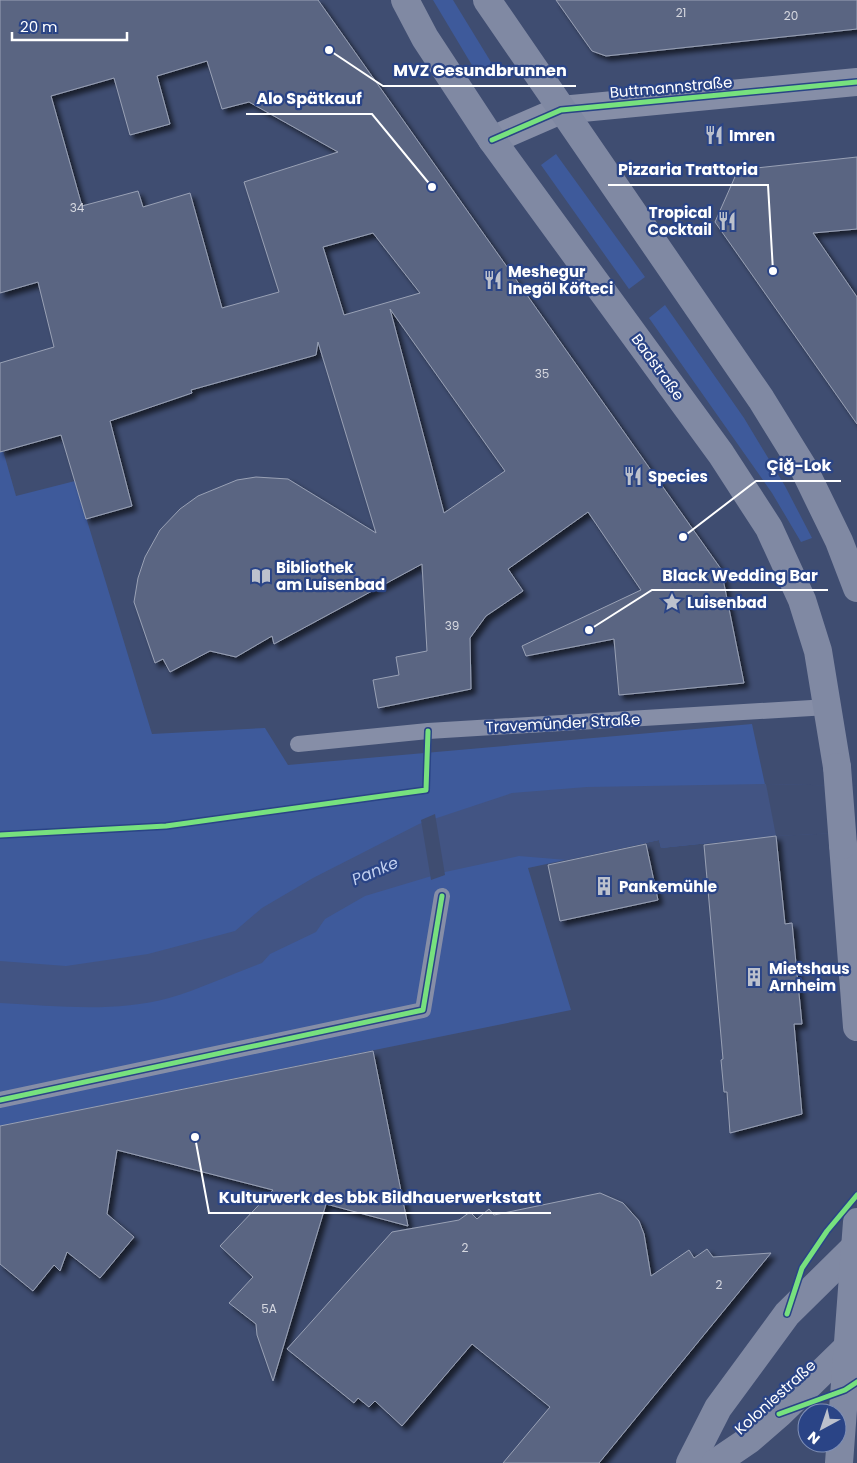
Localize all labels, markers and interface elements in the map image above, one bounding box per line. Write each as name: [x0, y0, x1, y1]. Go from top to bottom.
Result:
house number: 21: [676, 4, 686, 21]
house number: 20: [784, 7, 798, 24]
scale bar: [12, 10, 128, 42]
text: 20 m: [20, 16, 58, 37]
callout: MVZ Gesundbrunnen: [383, 55, 576, 86]
text: MVZ Gesundbrunnen: [393, 59, 567, 82]
street label: Buttmannstraße: [609, 71, 733, 103]
callout: Alo Spätkauf: [246, 83, 372, 114]
text: Alo Spätkauf: [256, 87, 362, 110]
restaurant icon: Imren: [703, 124, 725, 146]
place label: Imren: [729, 125, 775, 146]
callout: Pizzaria Trattoria: [608, 154, 768, 185]
text: Pizzaria Trattoria: [618, 158, 758, 181]
house number: 34: [70, 199, 85, 216]
place label: Tropical Cocktail: [648, 202, 712, 240]
restaurant icon: Tropical Cocktail: [716, 210, 738, 232]
place label: Meshegur Inegöl Köfteci: [508, 261, 613, 299]
restaurant icon: Meshegur Inegöl Köfteci: [482, 269, 504, 291]
street label: Badstraße: [627, 329, 689, 405]
house number: 35: [535, 365, 549, 382]
callout: Çiğ-Lok: [756, 450, 841, 481]
text: Çiğ-Lok: [767, 454, 831, 477]
restaurant icon: Species: [622, 465, 644, 487]
place label: Species: [648, 466, 708, 487]
place label: Bibliothek am Luisenbad: [276, 557, 385, 595]
callout: Black Wedding Bar: [652, 559, 828, 590]
text: Black Wedding Bar: [662, 564, 818, 587]
library icon: Bibliothek am Luisenbad: [250, 565, 272, 587]
place icon: Luisenbad: [661, 591, 683, 613]
place label: Luisenbad: [687, 592, 767, 613]
house number: 39: [445, 617, 459, 634]
street label: Travemünder Straße: [485, 708, 641, 738]
water label: Panke: [348, 851, 402, 891]
building icon: Pankemühle: [593, 875, 615, 897]
place label: Pankemühle: [619, 876, 717, 897]
place label: Mietshaus Arnheim: [769, 958, 850, 996]
building icon: Mietshaus Arnheim: [743, 966, 765, 988]
callout: Kulturwerk des bbk Bildhauerwerkstatt: [209, 1182, 551, 1213]
text: Kulturwerk des bbk Bildhauerwerkstatt: [219, 1186, 541, 1209]
house number: 2: [462, 1239, 469, 1256]
house number: 2: [716, 1276, 723, 1293]
house number: 5A: [261, 1300, 277, 1317]
street label: Koloniestraße: [730, 1355, 820, 1439]
north arrow: [797, 1403, 847, 1453]
text: N: [803, 1427, 824, 1449]

